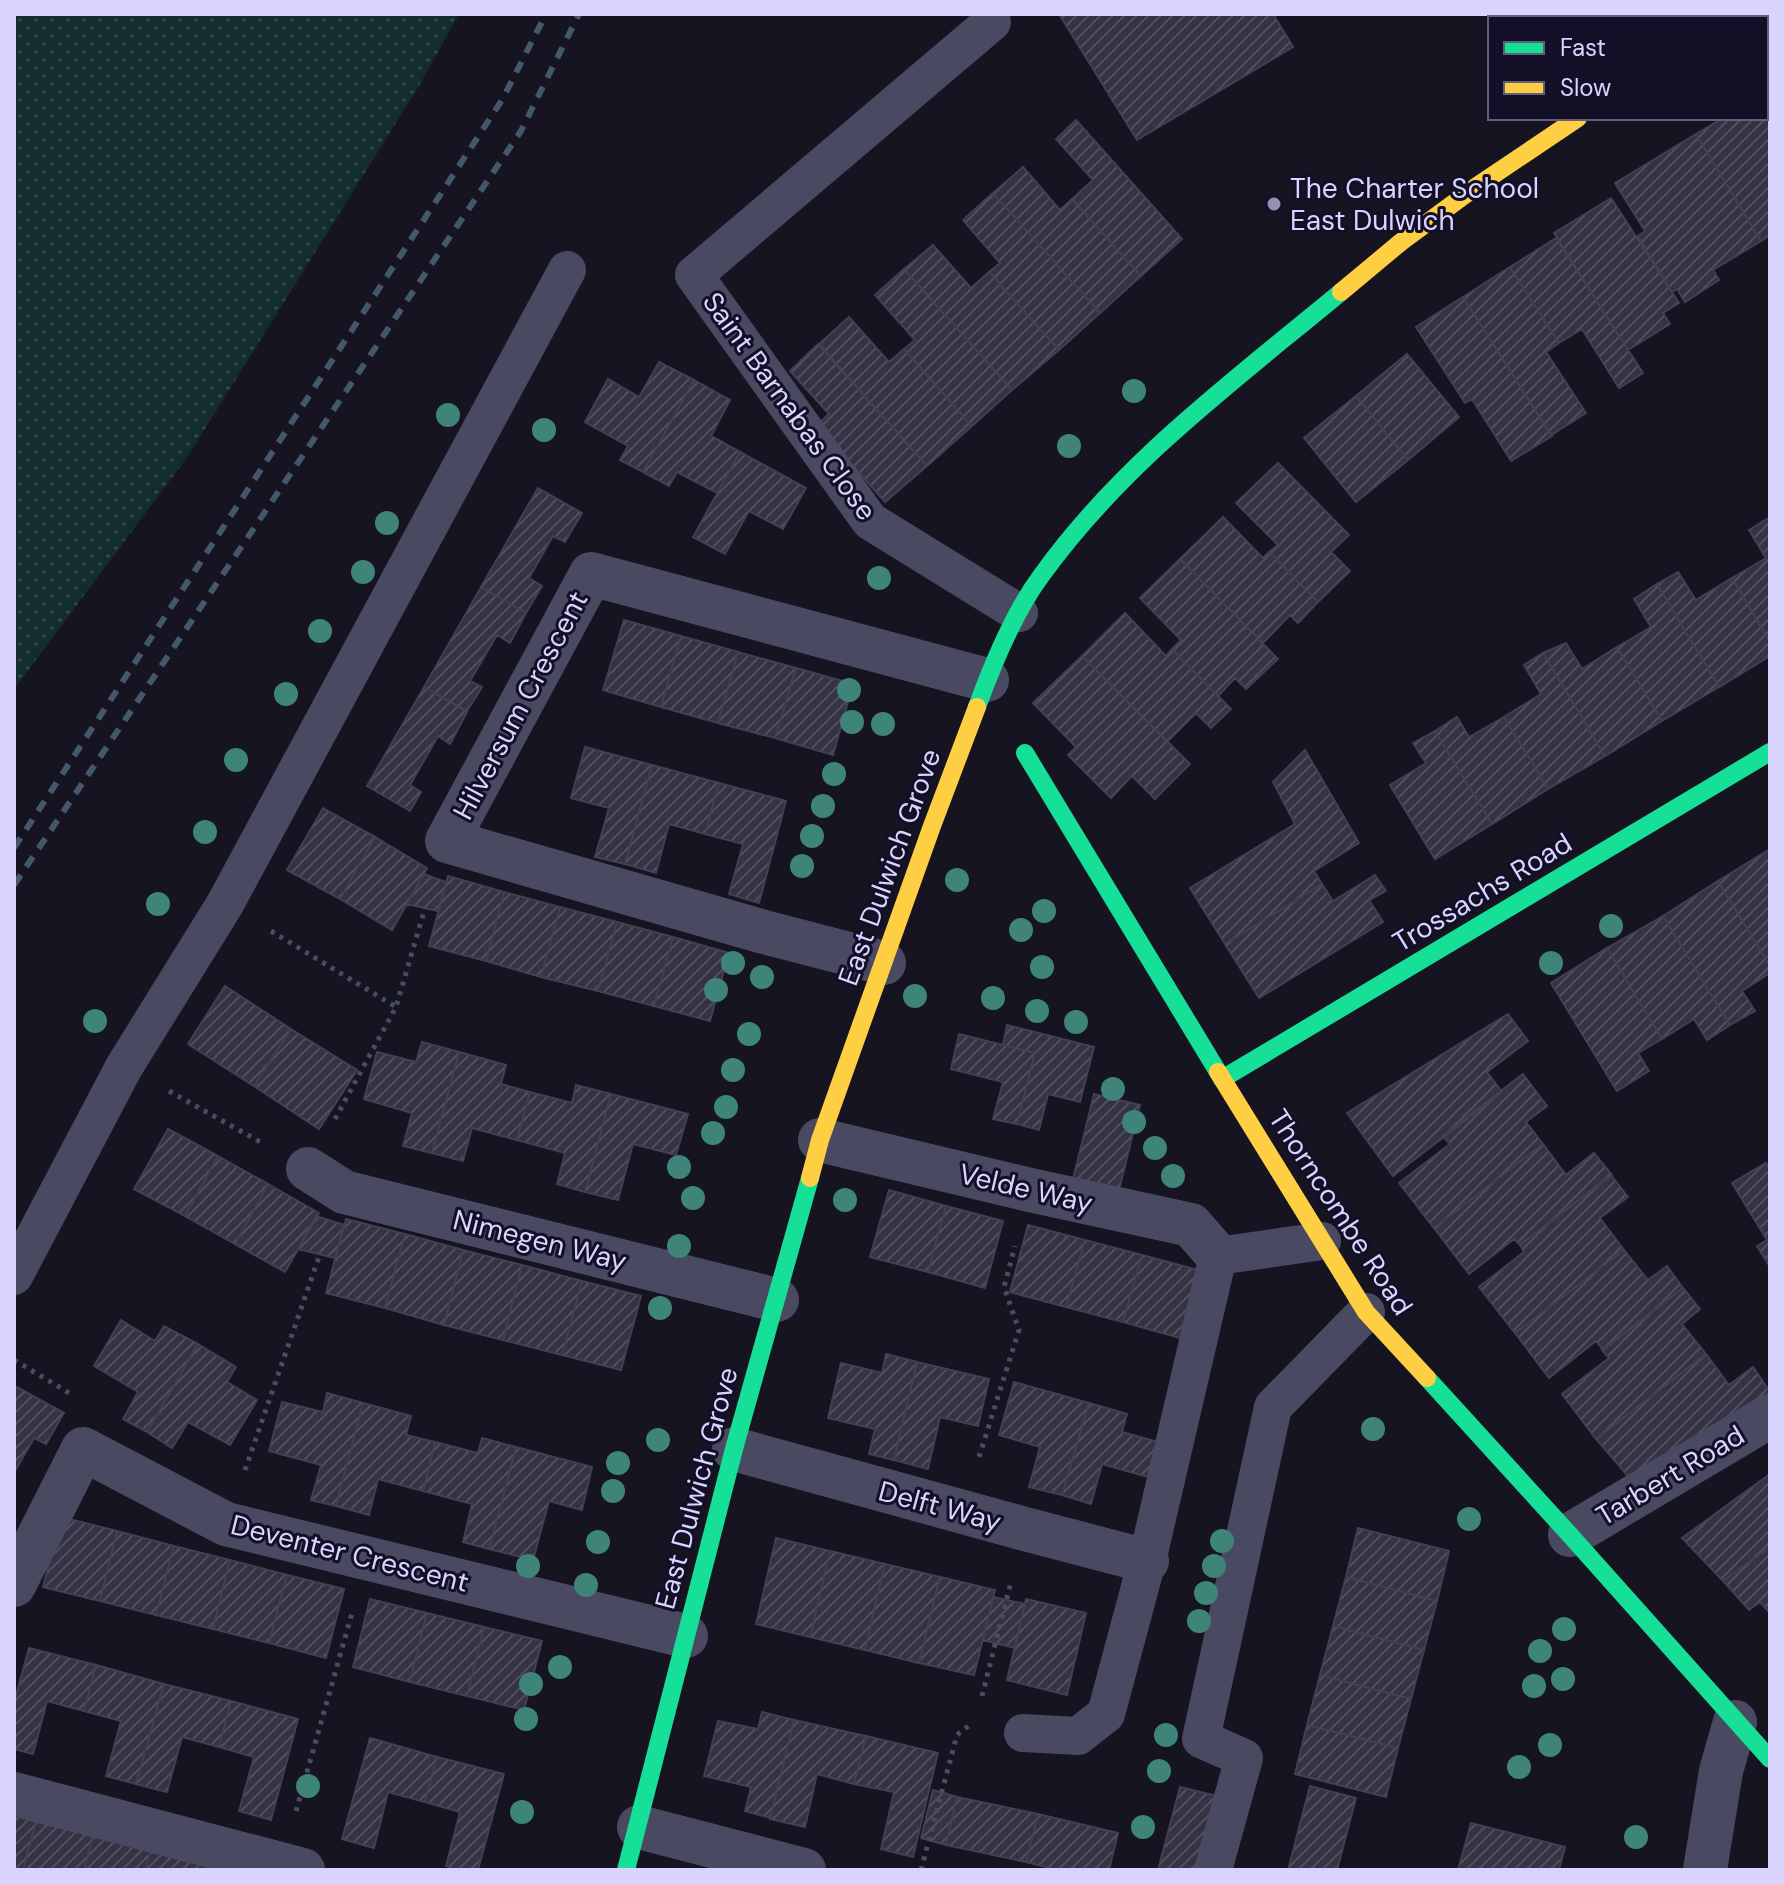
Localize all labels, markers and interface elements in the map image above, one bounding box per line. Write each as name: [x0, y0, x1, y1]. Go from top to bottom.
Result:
legend: [1488, 16, 1768, 120]
text: Fast: [1560, 32, 1606, 63]
text: Slow: [1560, 72, 1611, 103]
place label: The Charter School East Dulwich: [1290, 170, 1539, 239]
marker: The Charter School East Dulwich: [1265, 195, 1283, 213]
street label: Saint Barnabas Close: [694, 285, 885, 528]
street label: Hilversum Crescent: [445, 585, 596, 826]
street label: East Dulwich Grove: [829, 744, 949, 991]
street label: Trossachs Road: [1386, 824, 1579, 960]
street label: Thorncombe Road: [1260, 1102, 1421, 1322]
street label: Velde Way: [955, 1155, 1096, 1222]
street label: Nimegen Way: [449, 1201, 630, 1280]
street label: East Dulwich Grove: [646, 1363, 747, 1613]
street label: Tarbert Road: [1589, 1417, 1751, 1534]
street label: Delft Way: [874, 1472, 1005, 1541]
street label: Deventer Crescent: [227, 1506, 473, 1601]

